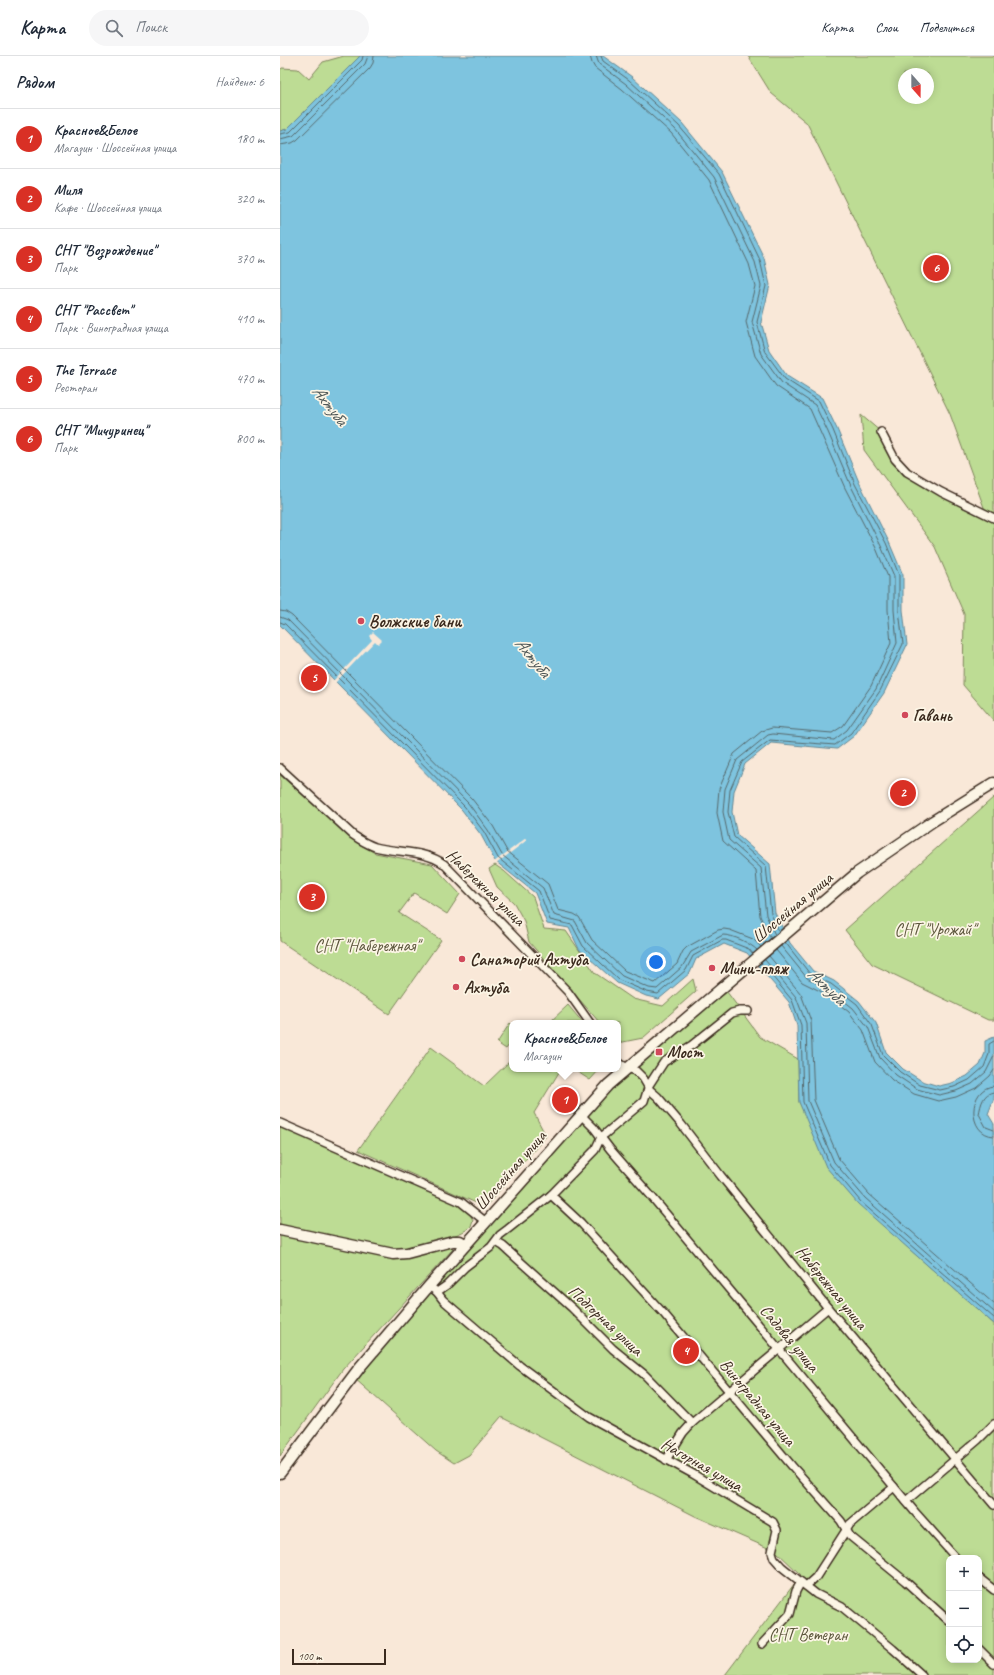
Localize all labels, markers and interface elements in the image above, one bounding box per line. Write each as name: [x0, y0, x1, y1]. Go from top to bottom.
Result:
search box: [89, 10, 369, 46]
text: Карта: [20, 16, 65, 40]
icon: search: [103, 17, 125, 39]
text: Поиск: [135, 18, 167, 37]
text: Карта: [821, 19, 853, 36]
text: Слои: [875, 19, 898, 36]
text: Поделиться: [920, 19, 974, 36]
north arrow: [898, 68, 934, 104]
text: Рядом: [16, 72, 54, 93]
text: Найдено: 6: [216, 74, 264, 90]
text: Красное&Белое: [54, 121, 137, 140]
text: 1: [26, 131, 32, 147]
text: 180 m: [236, 131, 264, 147]
text: Магазин · Шоссейная улица: [54, 140, 176, 156]
text: Миля: [54, 181, 82, 200]
text: 2: [26, 191, 32, 207]
text: 320 m: [236, 191, 264, 207]
text: Кафе · Шоссейная улица: [54, 200, 161, 216]
text: СНТ "Возрождение": [54, 241, 156, 260]
text: 3: [26, 251, 32, 267]
text: 370 m: [236, 251, 264, 267]
pin: 6: [923, 253, 949, 283]
text: Парк: [54, 260, 77, 276]
text: СНТ "Рассвет": [54, 301, 132, 320]
text: 4: [26, 311, 32, 327]
text: 410 m: [236, 311, 264, 327]
text: Парк · Виноградная улица: [54, 320, 168, 336]
text: The Terrace: [54, 361, 115, 380]
text: 5: [26, 371, 32, 387]
text: 470 m: [236, 371, 264, 387]
text: Ресторан: [54, 380, 97, 396]
water label: Ахтуба: [307, 380, 354, 431]
text: СНТ "Мичуринец": [54, 421, 147, 440]
text: 6: [26, 431, 32, 447]
text: 800 m: [236, 431, 264, 447]
text: Парк: [54, 440, 77, 456]
place label: Волжские бани: [369, 611, 462, 632]
marker: Волжские бани: [356, 616, 366, 626]
water label: Ахтуба: [510, 633, 557, 683]
pin: 5: [301, 663, 327, 693]
place label: Гавань: [913, 705, 953, 726]
marker: Гавань: [900, 710, 910, 720]
pin: 2: [890, 778, 916, 808]
street label: Набережная улица: [442, 844, 530, 931]
street label: Шоссейная улица: [748, 867, 838, 947]
pin: 3: [299, 882, 325, 912]
park label: СНТ "Урожай": [895, 919, 979, 940]
park label: СНТ "Набережная": [315, 935, 423, 956]
place label: Санаторий Ахтуба: [470, 949, 590, 970]
your location: [646, 952, 666, 972]
marker: Санаторий Ахтуба: [457, 954, 467, 964]
place label: Мини-пляж: [720, 958, 790, 979]
water label: Ахтуба: [803, 962, 852, 1011]
marker: Мини-пляж: [707, 963, 717, 973]
place label: Ахтуба: [464, 977, 510, 998]
marker: Ахтуба: [451, 982, 461, 992]
popup: [509, 1020, 621, 1072]
text: Красное&Белое: [523, 1029, 607, 1048]
place label: Мост: [667, 1042, 704, 1063]
marker: Мост: [654, 1047, 664, 1057]
text: Магазин: [523, 1048, 561, 1064]
pin: 1: [552, 1085, 578, 1115]
street label: Шоссейная улица: [470, 1125, 552, 1215]
street label: Набережная улица: [791, 1241, 873, 1334]
street label: Подгорная улица: [564, 1280, 649, 1361]
street label: Садовая улица: [755, 1300, 825, 1378]
pin: 4: [673, 1336, 699, 1366]
street label: Виноградная улица: [715, 1354, 801, 1451]
street label: Нагорная улица: [657, 1433, 747, 1497]
map controls: [946, 1555, 982, 1663]
button: +: [946, 1555, 982, 1591]
button: −: [946, 1591, 982, 1627]
park label: СНТ Ветеран: [769, 1624, 849, 1645]
button: locate: [946, 1627, 982, 1663]
scale bar: [292, 1647, 386, 1666]
text: 100 m: [298, 1649, 322, 1663]

